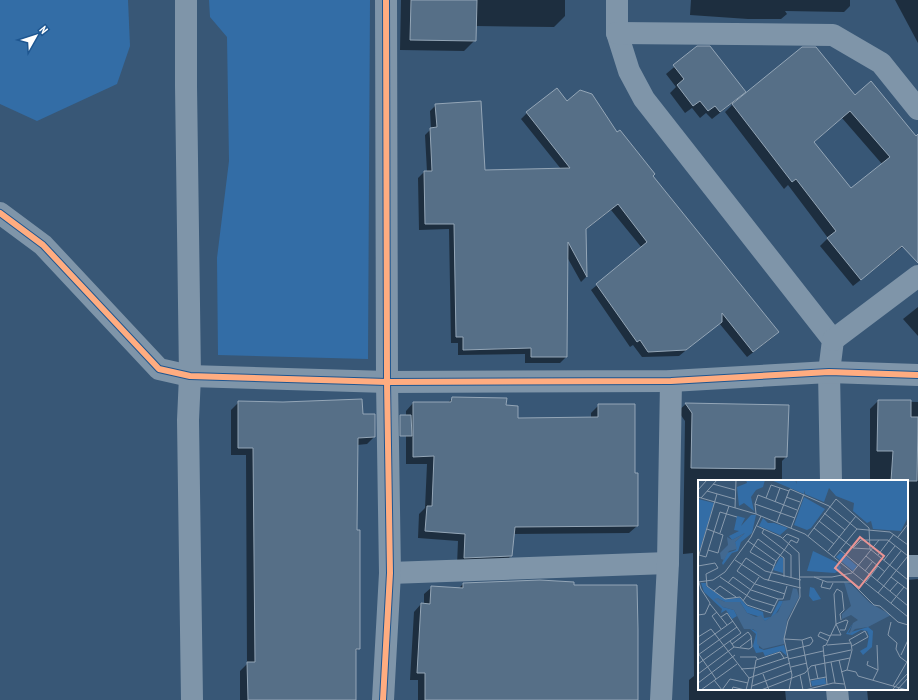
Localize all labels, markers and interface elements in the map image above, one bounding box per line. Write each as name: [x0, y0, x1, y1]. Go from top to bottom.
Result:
north arrow: [16, 16, 56, 56]
text: N: [36, 23, 51, 36]
inset map: [698, 480, 908, 690]

